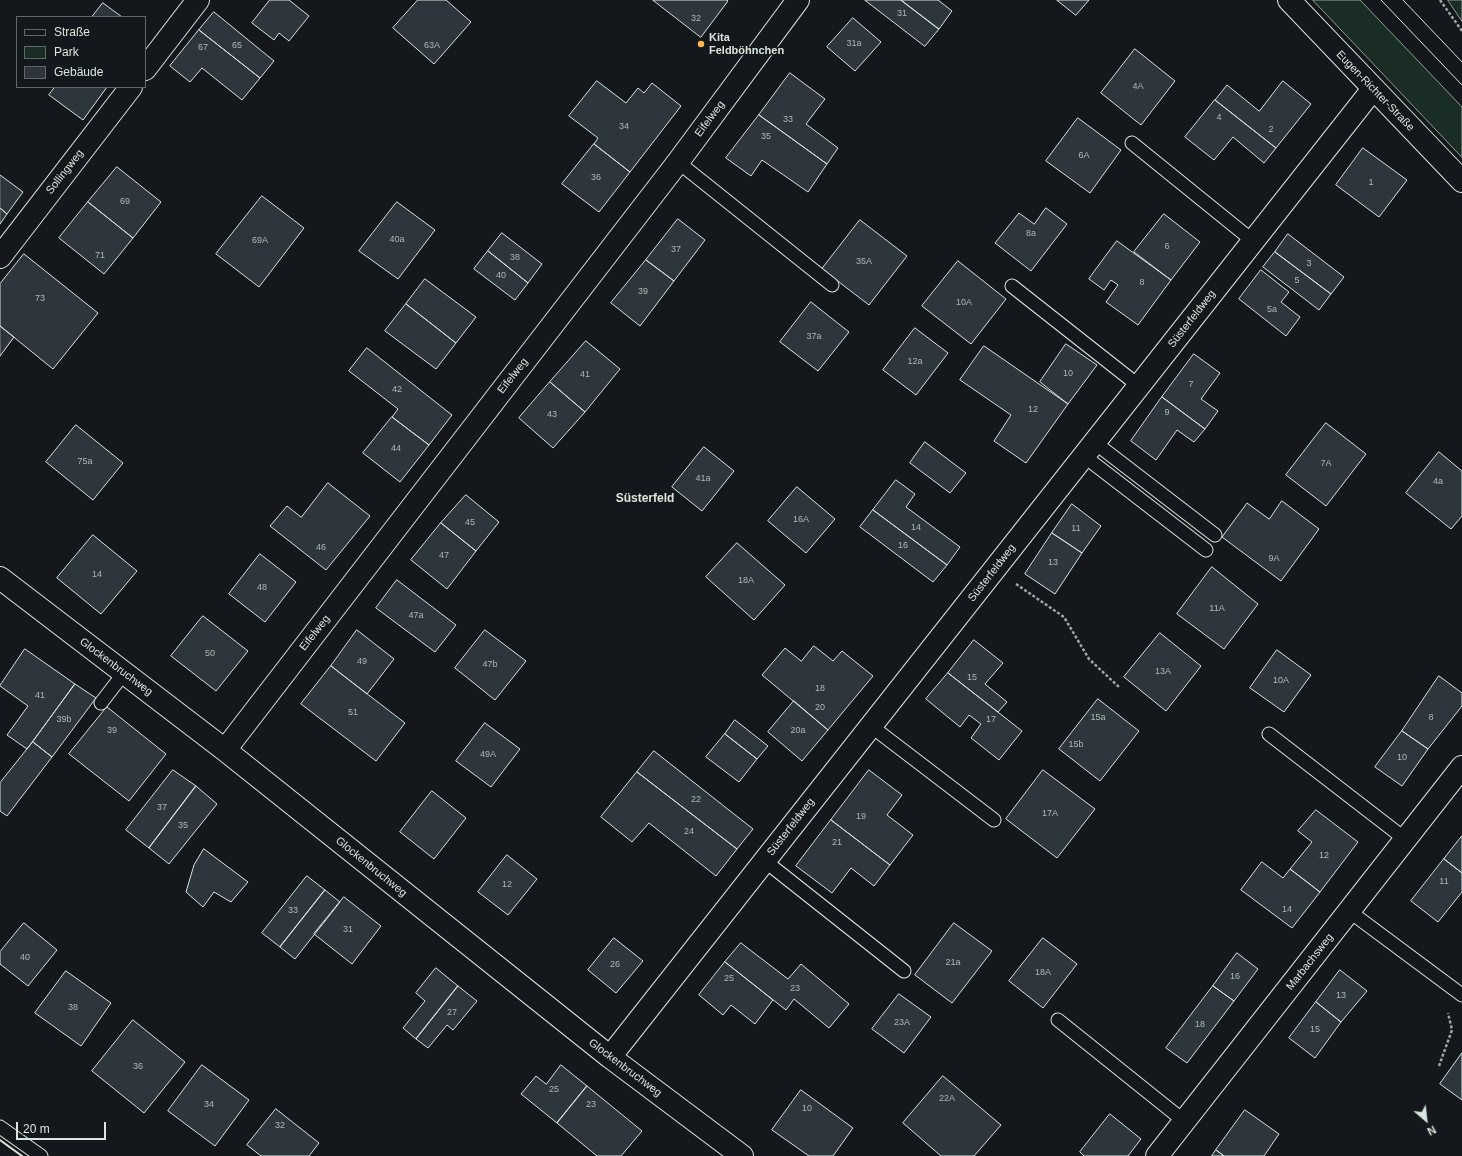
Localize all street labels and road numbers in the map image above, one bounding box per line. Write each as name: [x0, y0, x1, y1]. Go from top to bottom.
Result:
street label: Eugen-Richter-Straße: [1333, 48, 1417, 134]
street label: Eifelweg: [692, 98, 728, 140]
street label: Sollingweg: [43, 147, 87, 197]
street label: Süsterfeldweg: [1165, 287, 1219, 351]
street label: Eifelweg: [495, 356, 531, 396]
street label: Süsterfeldweg: [965, 541, 1019, 605]
street label: Eifelweg: [297, 613, 333, 653]
street label: Glockenbruchweg: [77, 635, 155, 699]
street label: Süsterfeldweg: [764, 795, 818, 859]
street label: Glockenbruchweg: [333, 834, 409, 900]
street label: Marbachsweg: [1284, 931, 1336, 993]
street label: Glockenbruchweg: [586, 1036, 664, 1100]

